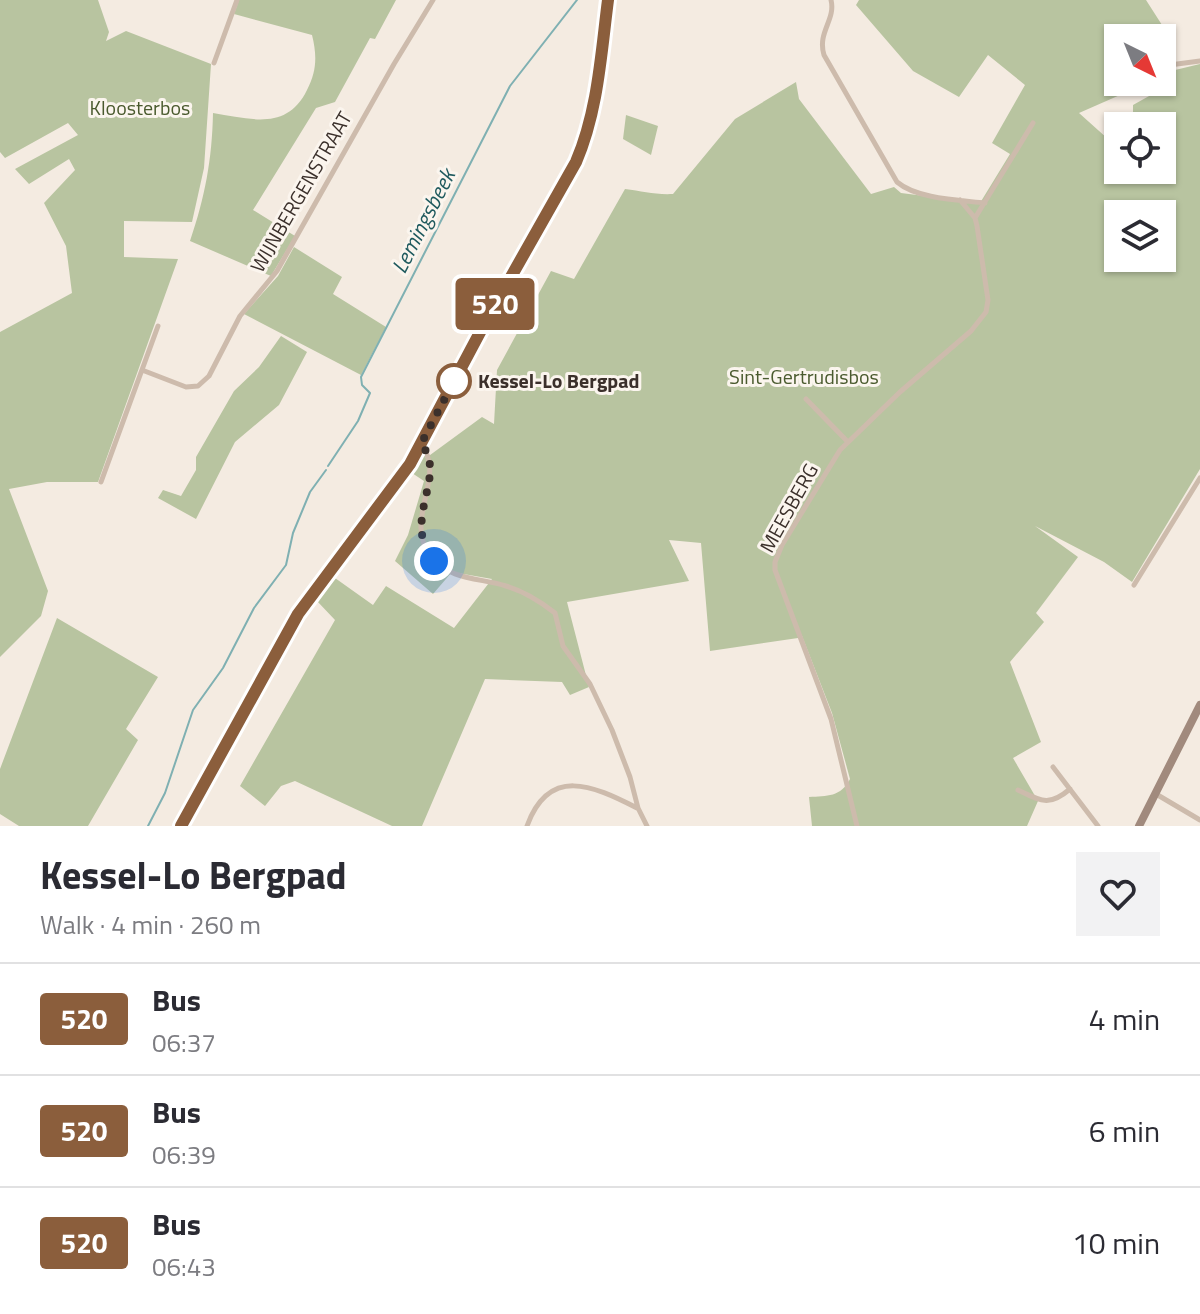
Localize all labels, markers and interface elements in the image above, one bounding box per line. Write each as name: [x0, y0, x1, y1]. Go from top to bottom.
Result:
north arrow: [1104, 24, 1176, 96]
map controls: [1104, 24, 1176, 272]
park label: Kloosterbos: [90, 92, 190, 123]
street label: WIJNBERGENSTRAAT: [242, 105, 360, 278]
button: locate: [1104, 112, 1176, 184]
water label: Lemingsbeek: [382, 161, 465, 279]
button: layers: [1104, 200, 1176, 272]
line badge: 520: [449, 278, 541, 330]
text: 520: [471, 282, 519, 325]
park label: Sint-Gertrudisbos: [729, 361, 879, 392]
marker: Kessel-Lo Bergpad: [437, 364, 471, 398]
place label: Kessel-Lo Bergpad: [478, 365, 639, 396]
street label: MEESBERG: [751, 458, 826, 558]
your location: [414, 541, 454, 581]
text: Kessel-Lo Bergpad: [40, 846, 347, 904]
button: heart: [1076, 852, 1160, 936]
text: Walk · 4 min · 260 m: [40, 905, 261, 944]
text: Bus: [152, 977, 201, 1023]
text: 4 min: [1089, 996, 1160, 1042]
text: 520: [60, 997, 108, 1040]
text: 06:37: [152, 1023, 216, 1062]
text: Bus: [152, 1089, 201, 1135]
text: 6 min: [1089, 1108, 1160, 1154]
text: 520: [60, 1109, 108, 1152]
text: 06:39: [152, 1135, 216, 1174]
text: Bus: [152, 1201, 201, 1247]
text: 10 min: [1072, 1220, 1160, 1266]
text: 520: [60, 1221, 108, 1264]
text: 06:43: [152, 1247, 216, 1286]

